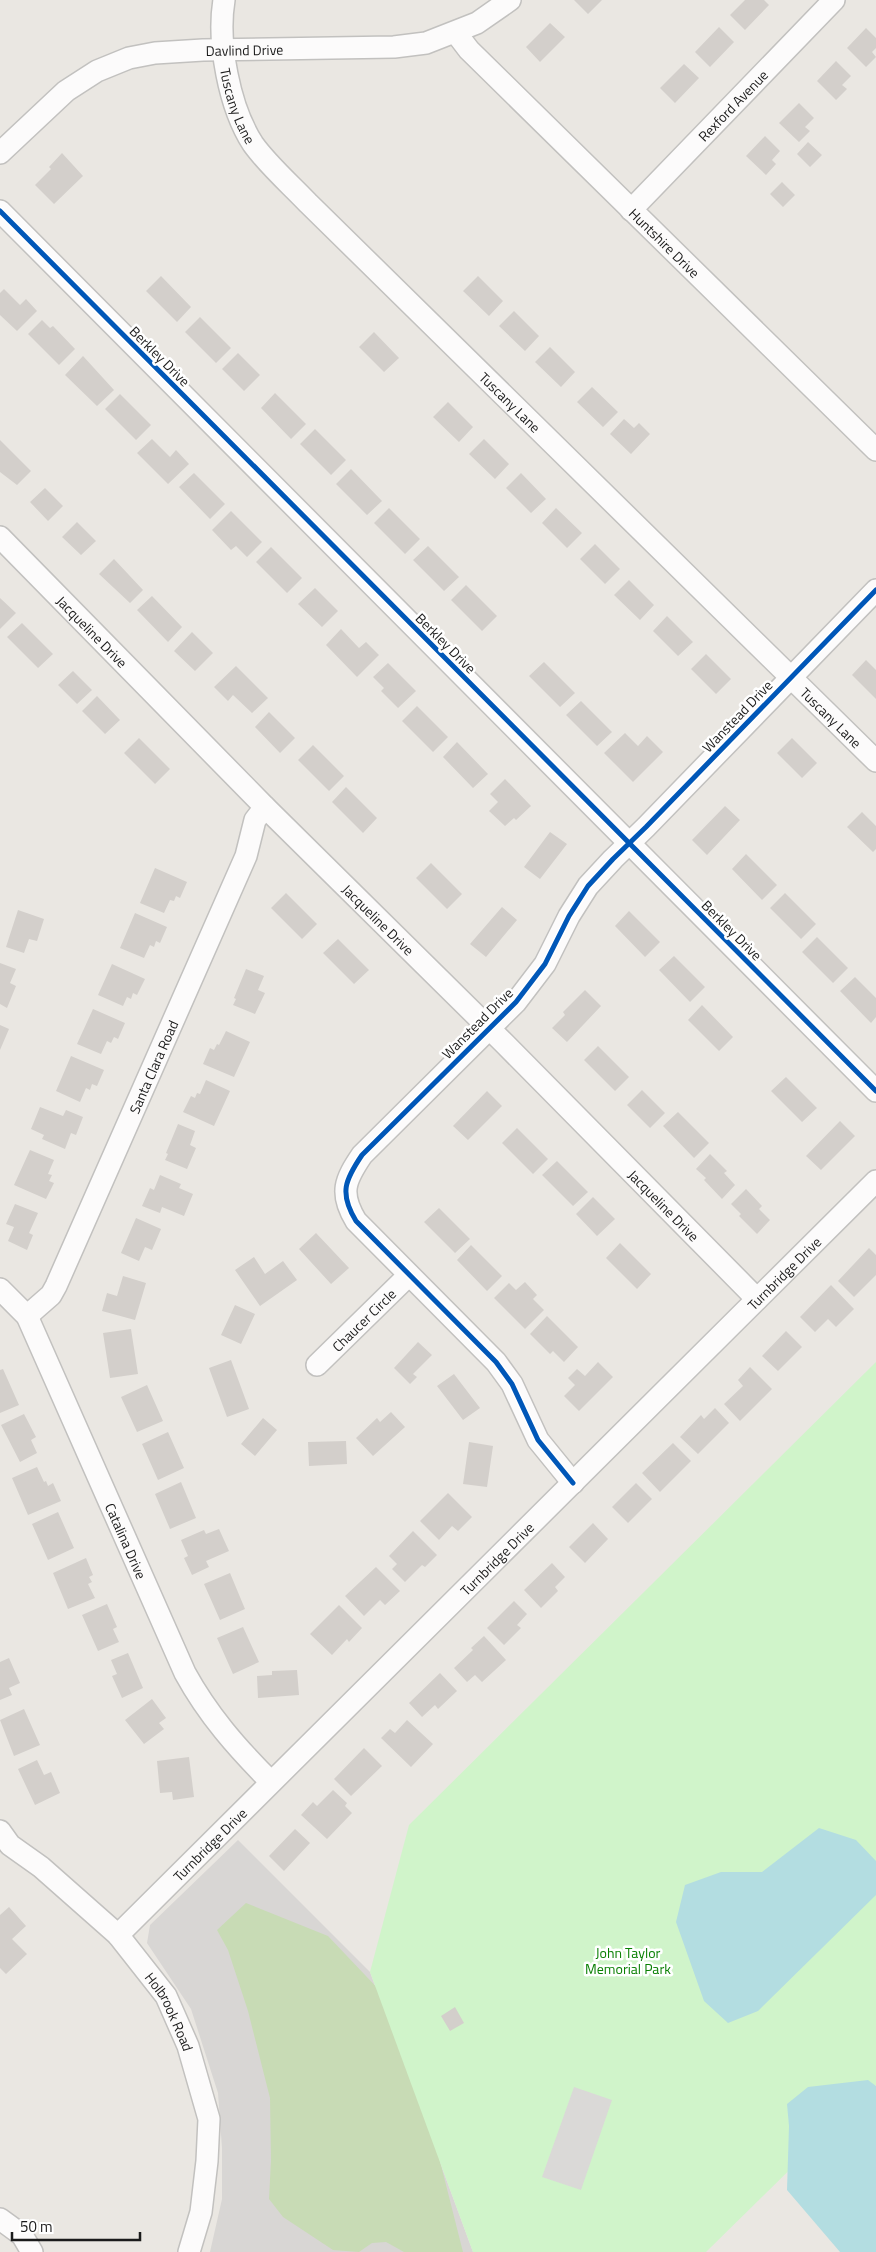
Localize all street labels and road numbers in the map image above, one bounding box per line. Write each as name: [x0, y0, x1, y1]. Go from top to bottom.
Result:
street label: Davlind Drive: [205, 38, 283, 60]
street label: Rexford Avenue: [693, 64, 772, 146]
street label: Tuscany Lane: [215, 66, 261, 148]
street label: Huntshire Drive: [625, 203, 705, 282]
street label: Berkley Drive: [125, 321, 195, 391]
street label: Tuscany Lane: [475, 367, 546, 437]
street label: Jacqueline Drive: [52, 590, 133, 672]
street label: Berkley Drive: [411, 608, 481, 678]
street label: Wanstead Drive: [697, 675, 777, 757]
street label: Tuscany Lane: [796, 682, 867, 752]
street label: Jacqueline Drive: [338, 879, 419, 960]
street label: Berkley Drive: [697, 895, 767, 965]
street label: Wanstead Drive: [437, 983, 517, 1063]
street label: Santa Clara Road: [123, 1017, 183, 1117]
street label: Jacqueline Drive: [624, 1164, 705, 1246]
street label: Turnbridge Drive: [742, 1231, 825, 1314]
street label: Chaucer Circle: [327, 1283, 400, 1356]
street label: Catalina Drive: [100, 1499, 153, 1582]
street label: Turnbridge Drive: [455, 1517, 538, 1600]
street label: Turnbridge Drive: [168, 1802, 251, 1886]
street label: Holbrook Road: [140, 1967, 199, 2053]

